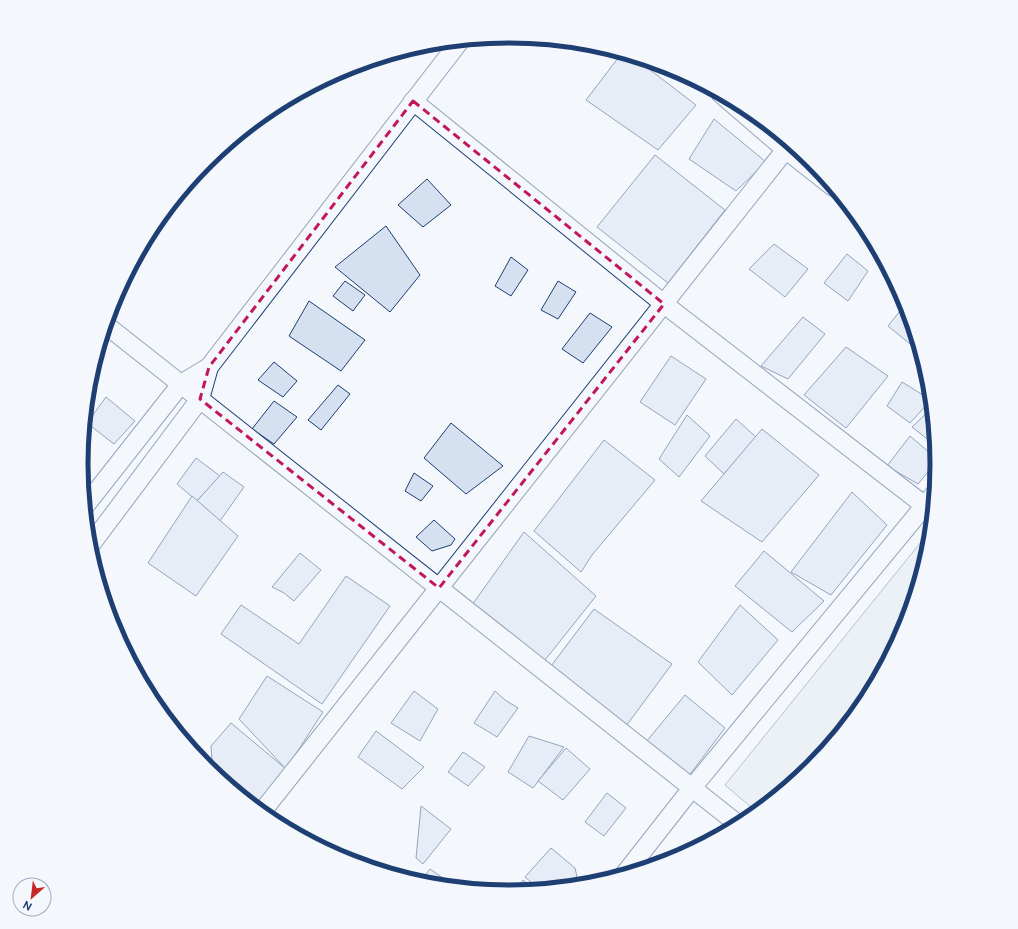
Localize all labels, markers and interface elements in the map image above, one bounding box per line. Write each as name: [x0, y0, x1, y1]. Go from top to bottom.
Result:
north arrow: [12, 877, 52, 917]
text: N: [20, 898, 34, 914]

